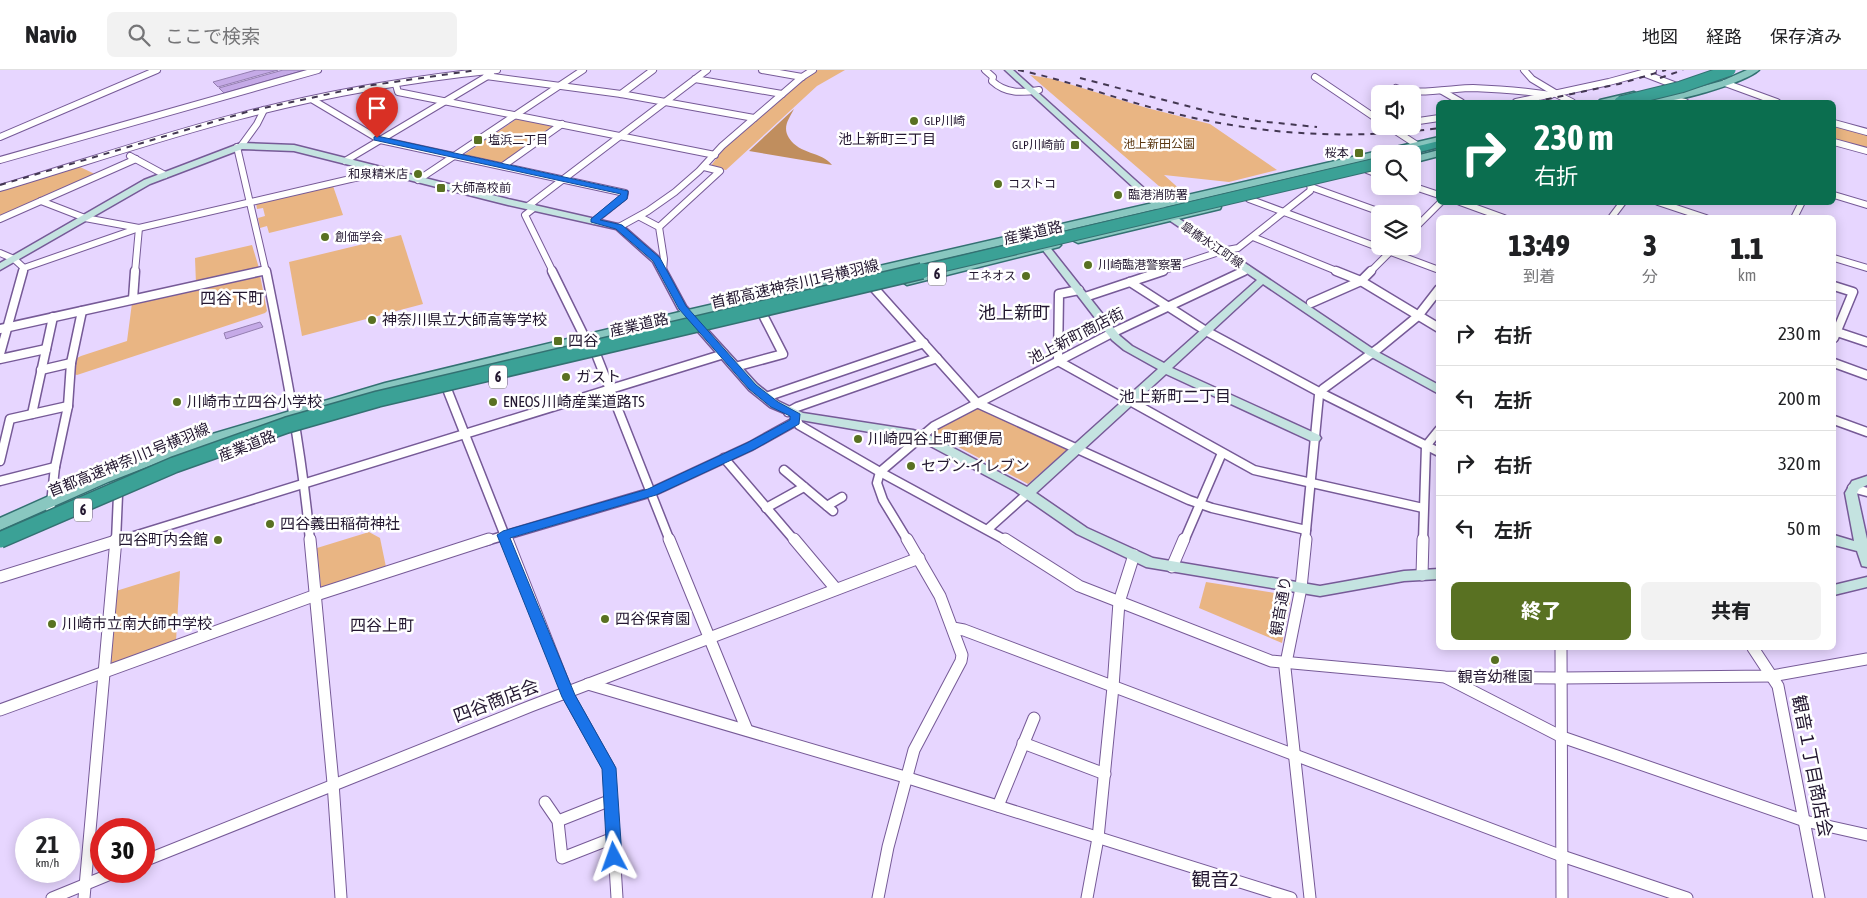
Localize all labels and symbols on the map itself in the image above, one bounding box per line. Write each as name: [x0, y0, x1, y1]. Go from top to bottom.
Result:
pin: [356, 87, 398, 138]
place label: GLP川崎: [924, 114, 965, 128]
marker: GLP川崎: [908, 115, 920, 127]
district label: 池上新町三丁目: [838, 131, 936, 147]
place label: 塩浜二丁目: [488, 133, 548, 147]
marker: 塩浜二丁目: [472, 134, 484, 146]
park label: 池上新田公園: [1123, 137, 1195, 151]
place label: GLP川崎前: [1012, 138, 1065, 152]
marker: GLP川崎前: [1069, 139, 1081, 151]
place label: 桜本: [1325, 146, 1349, 160]
marker: 桜本: [1353, 147, 1365, 159]
place label: 和泉精米店: [348, 167, 408, 181]
marker: 和泉精米店: [412, 168, 424, 180]
place label: コストコ: [1008, 177, 1056, 191]
marker: コストコ: [992, 178, 1004, 190]
place label: 大師高校前: [451, 181, 511, 195]
marker: 大師高校前: [435, 182, 447, 194]
place label: 臨港消防署: [1128, 188, 1188, 202]
marker: 臨港消防署: [1112, 189, 1124, 201]
street label: 産業道路: [1002, 217, 1064, 248]
street label: 皐橋水江町線: [1178, 219, 1246, 271]
place label: 創価学会: [335, 230, 383, 244]
marker: 創価学会: [319, 231, 331, 243]
street label: 首都高速神奈川1号横羽線: [709, 256, 881, 311]
place label: 川崎臨港警察署: [1098, 258, 1182, 272]
marker: 川崎臨港警察署: [1082, 259, 1094, 271]
road number: 6: [928, 262, 946, 285]
place label: エネオス: [968, 269, 1016, 283]
marker: エネオス: [1020, 270, 1032, 282]
district label: 四谷下町: [200, 289, 264, 307]
district label: 池上新町: [978, 302, 1050, 323]
street label: 池上新町商店街: [1025, 304, 1126, 367]
street label: 産業道路: [608, 309, 670, 340]
place label: 神奈川県立大師高等学校: [382, 311, 547, 328]
marker: 神奈川県立大師高等学校: [366, 314, 378, 326]
place label: 四谷: [568, 332, 598, 349]
marker: 四谷: [552, 335, 564, 347]
road number: 6: [489, 366, 507, 388]
place label: ガスト: [576, 368, 621, 385]
marker: ガスト: [560, 371, 572, 383]
district label: 池上新町二丁目: [1119, 387, 1231, 405]
place label: 川崎市立四谷小学校: [187, 393, 322, 410]
place label: ENEOS 川崎産業道路TS: [503, 393, 645, 410]
marker: 川崎市立四谷小学校: [171, 396, 183, 408]
marker: ENEOS 川崎産業道路TS: [487, 396, 499, 408]
street label: 首都高速神奈川1号横羽線: [46, 419, 212, 500]
street label: 産業道路: [216, 427, 278, 464]
place label: 川崎四谷上町郵便局: [868, 430, 1003, 447]
marker: 川崎四谷上町郵便局: [852, 433, 864, 445]
place label: セブン-イレブン: [921, 457, 1030, 474]
marker: セブン-イレブン: [905, 460, 917, 472]
road number: 6: [74, 498, 92, 522]
place label: 四谷義田稲荷神社: [280, 515, 400, 532]
marker: 四谷義田稲荷神社: [264, 518, 276, 530]
place label: 四谷町内会館: [118, 531, 208, 548]
marker: 四谷町内会館: [212, 534, 224, 546]
street label: 観音通り: [1267, 575, 1294, 637]
place label: 四谷保育園: [615, 610, 690, 627]
marker: 四谷保育園: [599, 613, 611, 625]
place label: 川崎市立南大師中学校: [62, 615, 212, 632]
district label: 四谷上町: [350, 616, 414, 634]
marker: 川崎市立南大師中学校: [46, 618, 58, 630]
marker: 観音幼稚園: [1489, 654, 1501, 666]
place label: 観音幼稚園: [1457, 668, 1533, 685]
street label: 四谷商店会: [450, 675, 542, 726]
street label: 観音１丁目商店会: [1788, 693, 1837, 839]
speed limit sign: 30: [90, 818, 155, 883]
position arrow: [587, 830, 639, 882]
district label: 観音2: [1192, 868, 1238, 890]

